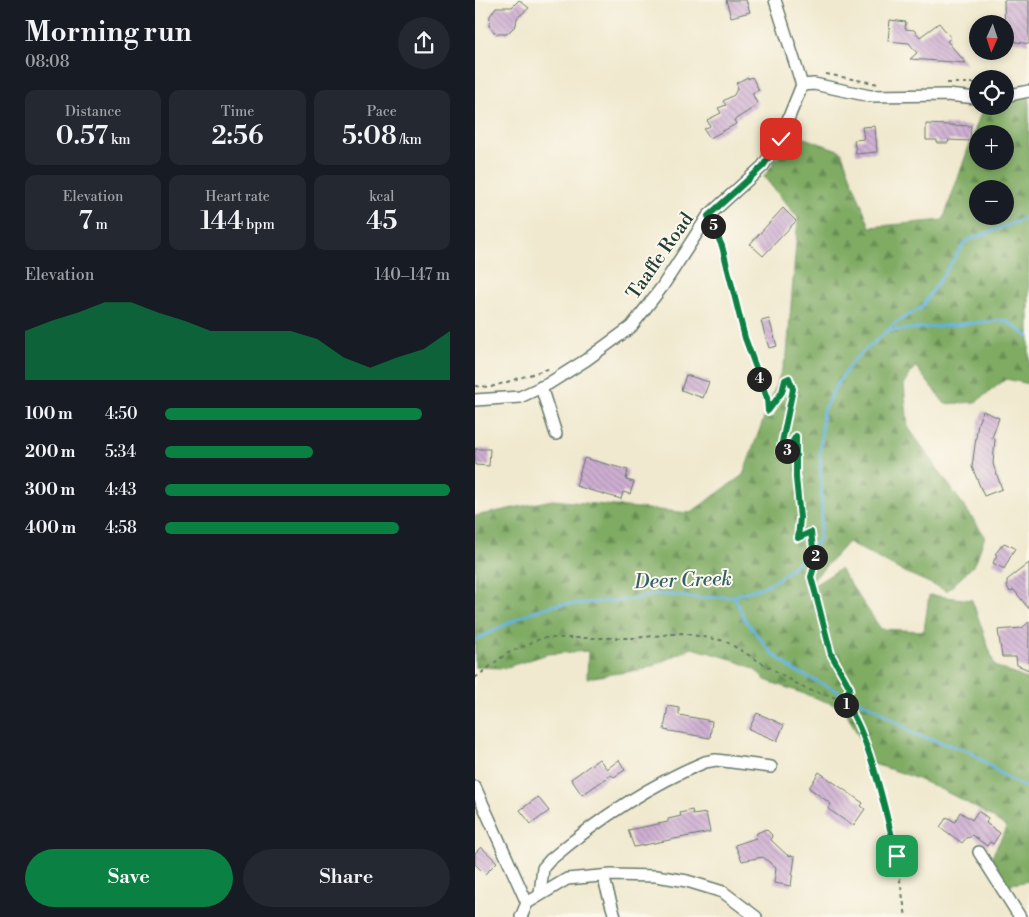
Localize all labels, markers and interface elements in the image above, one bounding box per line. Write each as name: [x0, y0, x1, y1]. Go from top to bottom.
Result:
text: Morning run: [25, 15, 192, 50]
north arrow: [969, 15, 1014, 60]
map controls: [969, 15, 1014, 225]
button: share: [398, 17, 450, 69]
text: 08:08: [25, 52, 69, 72]
button: locate: [969, 70, 1014, 115]
text: Distance: [65, 103, 121, 121]
text: Time: [221, 103, 254, 121]
text: Pace: [367, 103, 397, 121]
pin: [760, 118, 802, 160]
text: 0.57: [56, 121, 108, 152]
text: 2:56: [211, 121, 264, 152]
text: 5:08: [342, 121, 397, 152]
icon: check: [767, 125, 795, 153]
button: +: [969, 125, 1014, 170]
text: km: [108, 131, 131, 149]
text: /km: [397, 131, 422, 149]
button: −: [969, 180, 1014, 225]
text: Elevation: [63, 188, 123, 206]
text: Heart rate: [205, 188, 270, 206]
text: kcal: [369, 188, 395, 206]
text: 7: [79, 206, 93, 237]
text: 144: [200, 206, 243, 237]
text: 45: [366, 206, 397, 237]
street label: Taaffe Road: [621, 208, 699, 304]
pin: 5: [701, 214, 725, 238]
text: m: [93, 216, 108, 234]
text: bpm: [243, 216, 275, 234]
text: 5: [709, 217, 718, 235]
text: Elevation: [25, 265, 94, 285]
text: 140–147 m: [374, 265, 450, 285]
pin: 4: [747, 366, 771, 392]
text: 4: [755, 370, 764, 388]
text: 100 m: [25, 404, 73, 424]
text: 4:50: [105, 404, 138, 424]
pin: 3: [775, 438, 799, 464]
text: 200 m: [25, 442, 75, 462]
text: 5:34: [105, 442, 136, 462]
text: 3: [783, 442, 792, 460]
text: 300 m: [25, 480, 75, 500]
text: 4:43: [105, 480, 137, 500]
text: 400 m: [25, 518, 76, 538]
text: 4:58: [105, 518, 137, 538]
pin: 2: [803, 544, 827, 570]
text: 2: [811, 548, 820, 566]
water label: Deer Creek: [633, 567, 732, 595]
pin: 1: [833, 692, 859, 718]
text: 1: [843, 696, 850, 714]
pin: [876, 835, 918, 877]
icon: arrive: [883, 842, 911, 870]
button: Save: [25, 849, 233, 907]
button: Share: [243, 849, 450, 907]

